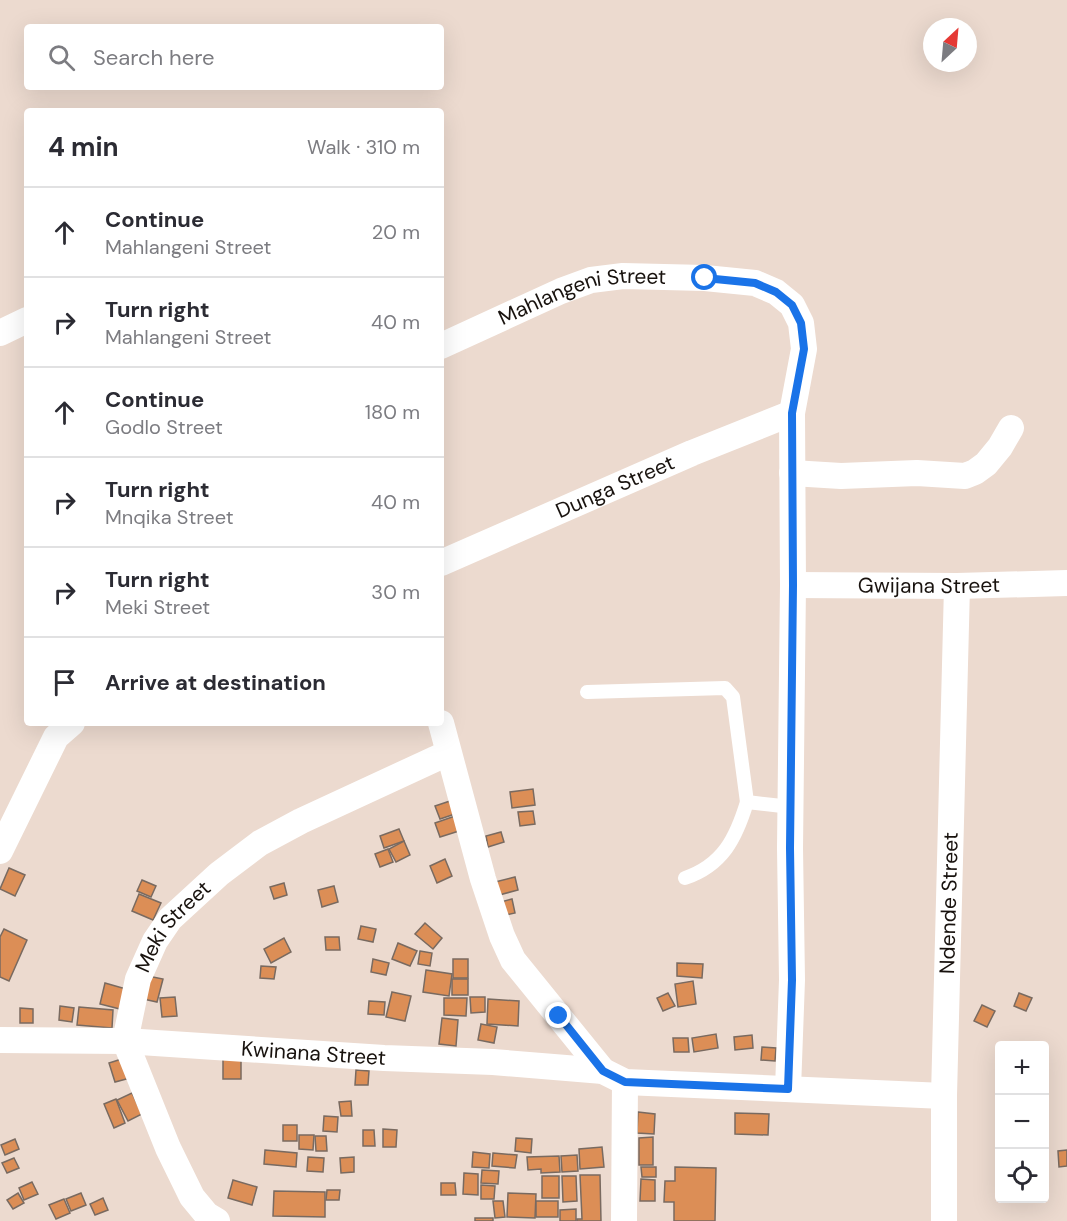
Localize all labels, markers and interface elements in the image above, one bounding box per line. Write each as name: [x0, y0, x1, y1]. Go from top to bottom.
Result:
north arrow: [923, 18, 977, 72]
search box: [24, 24, 444, 90]
icon: search: [45, 41, 78, 74]
text: Search here: [93, 43, 214, 72]
text: 4 min: [48, 130, 119, 164]
text: Walk · 310 m: [307, 134, 420, 160]
text: Continue: [105, 205, 204, 234]
icon: ahead: [48, 216, 81, 249]
text: 20 m: [372, 219, 420, 245]
text: Mahlangeni Street: [105, 234, 271, 260]
street label: Mahlangeni Street: [494, 262, 667, 332]
route start: [691, 264, 717, 290]
text: Turn right: [105, 295, 210, 324]
icon: right: [48, 306, 81, 339]
text: 40 m: [371, 309, 420, 335]
text: Mahlangeni Street: [105, 324, 271, 350]
text: Continue: [105, 385, 204, 414]
icon: ahead: [48, 396, 81, 429]
text: 180 m: [365, 399, 420, 425]
text: Godlo Street: [105, 414, 223, 440]
street label: Dunga Street: [551, 448, 679, 525]
text: Turn right: [105, 475, 210, 504]
icon: right: [48, 486, 81, 519]
text: 40 m: [371, 489, 420, 515]
text: Mnqika Street: [105, 504, 234, 530]
text: Turn right: [105, 565, 210, 594]
street label: Gwijana Street: [858, 571, 1000, 600]
icon: right: [48, 576, 81, 609]
text: 30 m: [371, 579, 420, 605]
text: Meki Street: [105, 594, 210, 620]
icon: arrive: [48, 666, 81, 699]
text: Arrive at destination: [105, 668, 326, 697]
street label: Ndende Street: [933, 832, 965, 974]
street label: Meki Street: [129, 874, 217, 977]
route end: [545, 1002, 571, 1028]
street label: Kwinana Street: [240, 1035, 387, 1072]
map controls: [995, 1041, 1049, 1203]
button: +: [995, 1041, 1049, 1095]
button: −: [995, 1095, 1049, 1149]
button: locate: [995, 1149, 1049, 1203]

